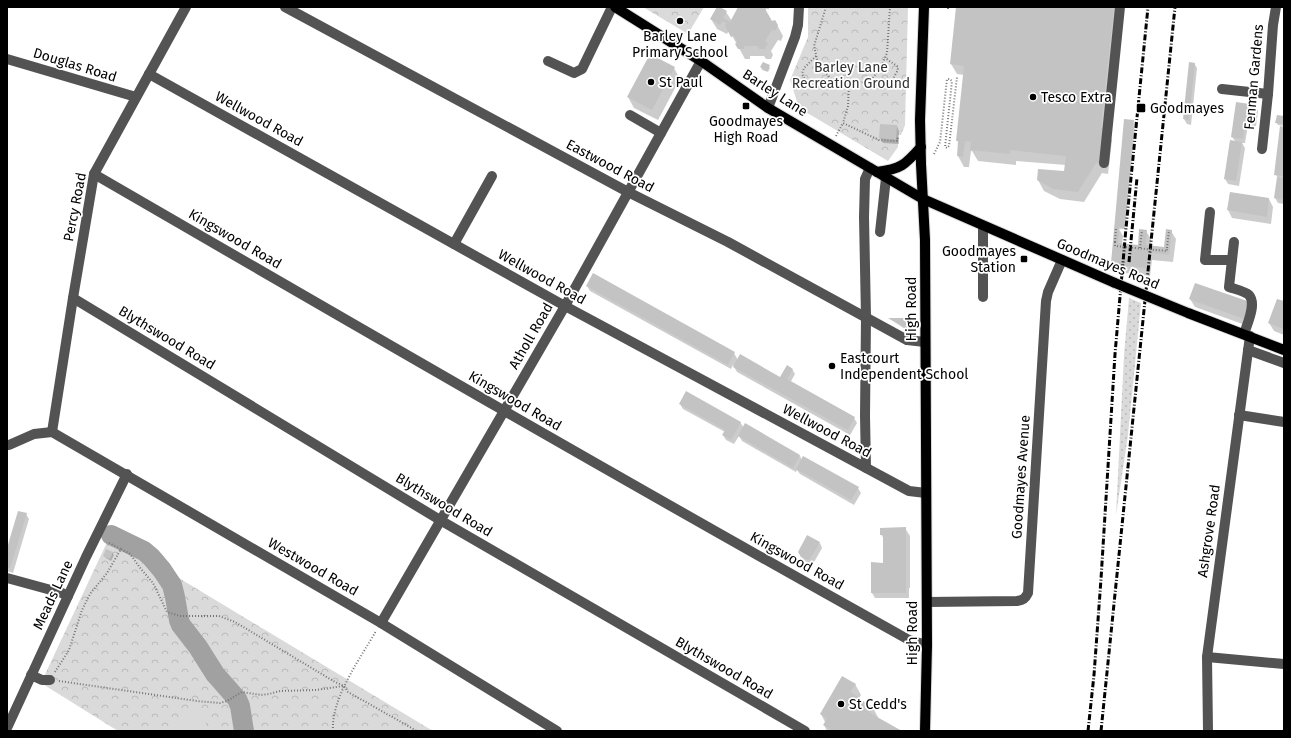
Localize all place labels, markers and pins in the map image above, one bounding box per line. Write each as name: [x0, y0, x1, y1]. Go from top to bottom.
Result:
marker: Barley Lane Primary School: [675, 16, 685, 26]
place label: Barley Lane Primary School: [632, 28, 728, 61]
place label: St Paul: [659, 74, 703, 91]
marker: St Paul: [646, 77, 656, 87]
place label: Tesco Extra: [1041, 89, 1112, 106]
marker: Tesco Extra: [1028, 92, 1038, 102]
place label: Goodmayes: [1150, 100, 1224, 117]
marker: Goodmayes High Road: [741, 101, 751, 111]
marker: Goodmayes: [1135, 102, 1147, 114]
place label: Goodmayes High Road: [709, 113, 783, 146]
place label: Goodmayes Station: [942, 243, 1016, 276]
marker: Goodmayes Station: [1019, 254, 1029, 264]
place label: Eastcourt Independent School: [840, 350, 968, 383]
marker: Eastcourt Independent School: [827, 361, 837, 371]
place label: St Cedd's: [849, 696, 907, 713]
marker: St Cedd's: [836, 699, 846, 709]

